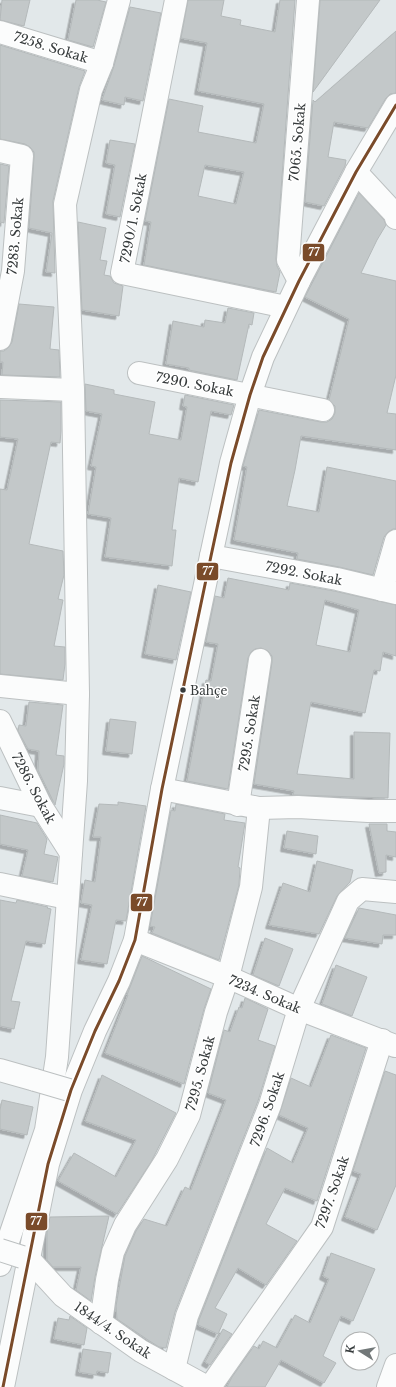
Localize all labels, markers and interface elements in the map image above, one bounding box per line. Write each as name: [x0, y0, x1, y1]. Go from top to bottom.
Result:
street label: 7258. Sokak: [12, 28, 90, 67]
street label: 7065. Sokak: [286, 102, 309, 182]
street label: 7290/1. Sokak: [116, 172, 151, 264]
street label: 7283. Sokak: [4, 197, 27, 275]
line badge: 77: [302, 243, 325, 262]
text: 77: [308, 245, 320, 259]
street label: 7290. Sokak: [154, 369, 235, 400]
street label: 7292. Sokak: [264, 558, 344, 589]
line badge: 77: [196, 562, 219, 581]
text: 77: [202, 564, 214, 578]
place label: Bahçe: [190, 683, 228, 698]
marker: Bahçe: [178, 685, 188, 695]
street label: 7295. Sokak: [235, 694, 264, 773]
street label: 7286. Sokak: [8, 750, 59, 827]
line badge: 77: [130, 893, 153, 912]
text: 77: [136, 895, 148, 909]
street label: 7234. Sokak: [226, 972, 304, 1017]
street label: 7295. Sokak: [182, 1034, 219, 1113]
street label: 7296. Sokak: [247, 1069, 288, 1149]
street label: 7297. Sokak: [312, 1153, 353, 1231]
line badge: 77: [25, 1212, 48, 1231]
text: 77: [30, 1214, 42, 1228]
street label: 1844/4. Sokak: [71, 1298, 155, 1362]
north arrow: [340, 1331, 380, 1371]
text: K: [342, 1342, 358, 1355]

